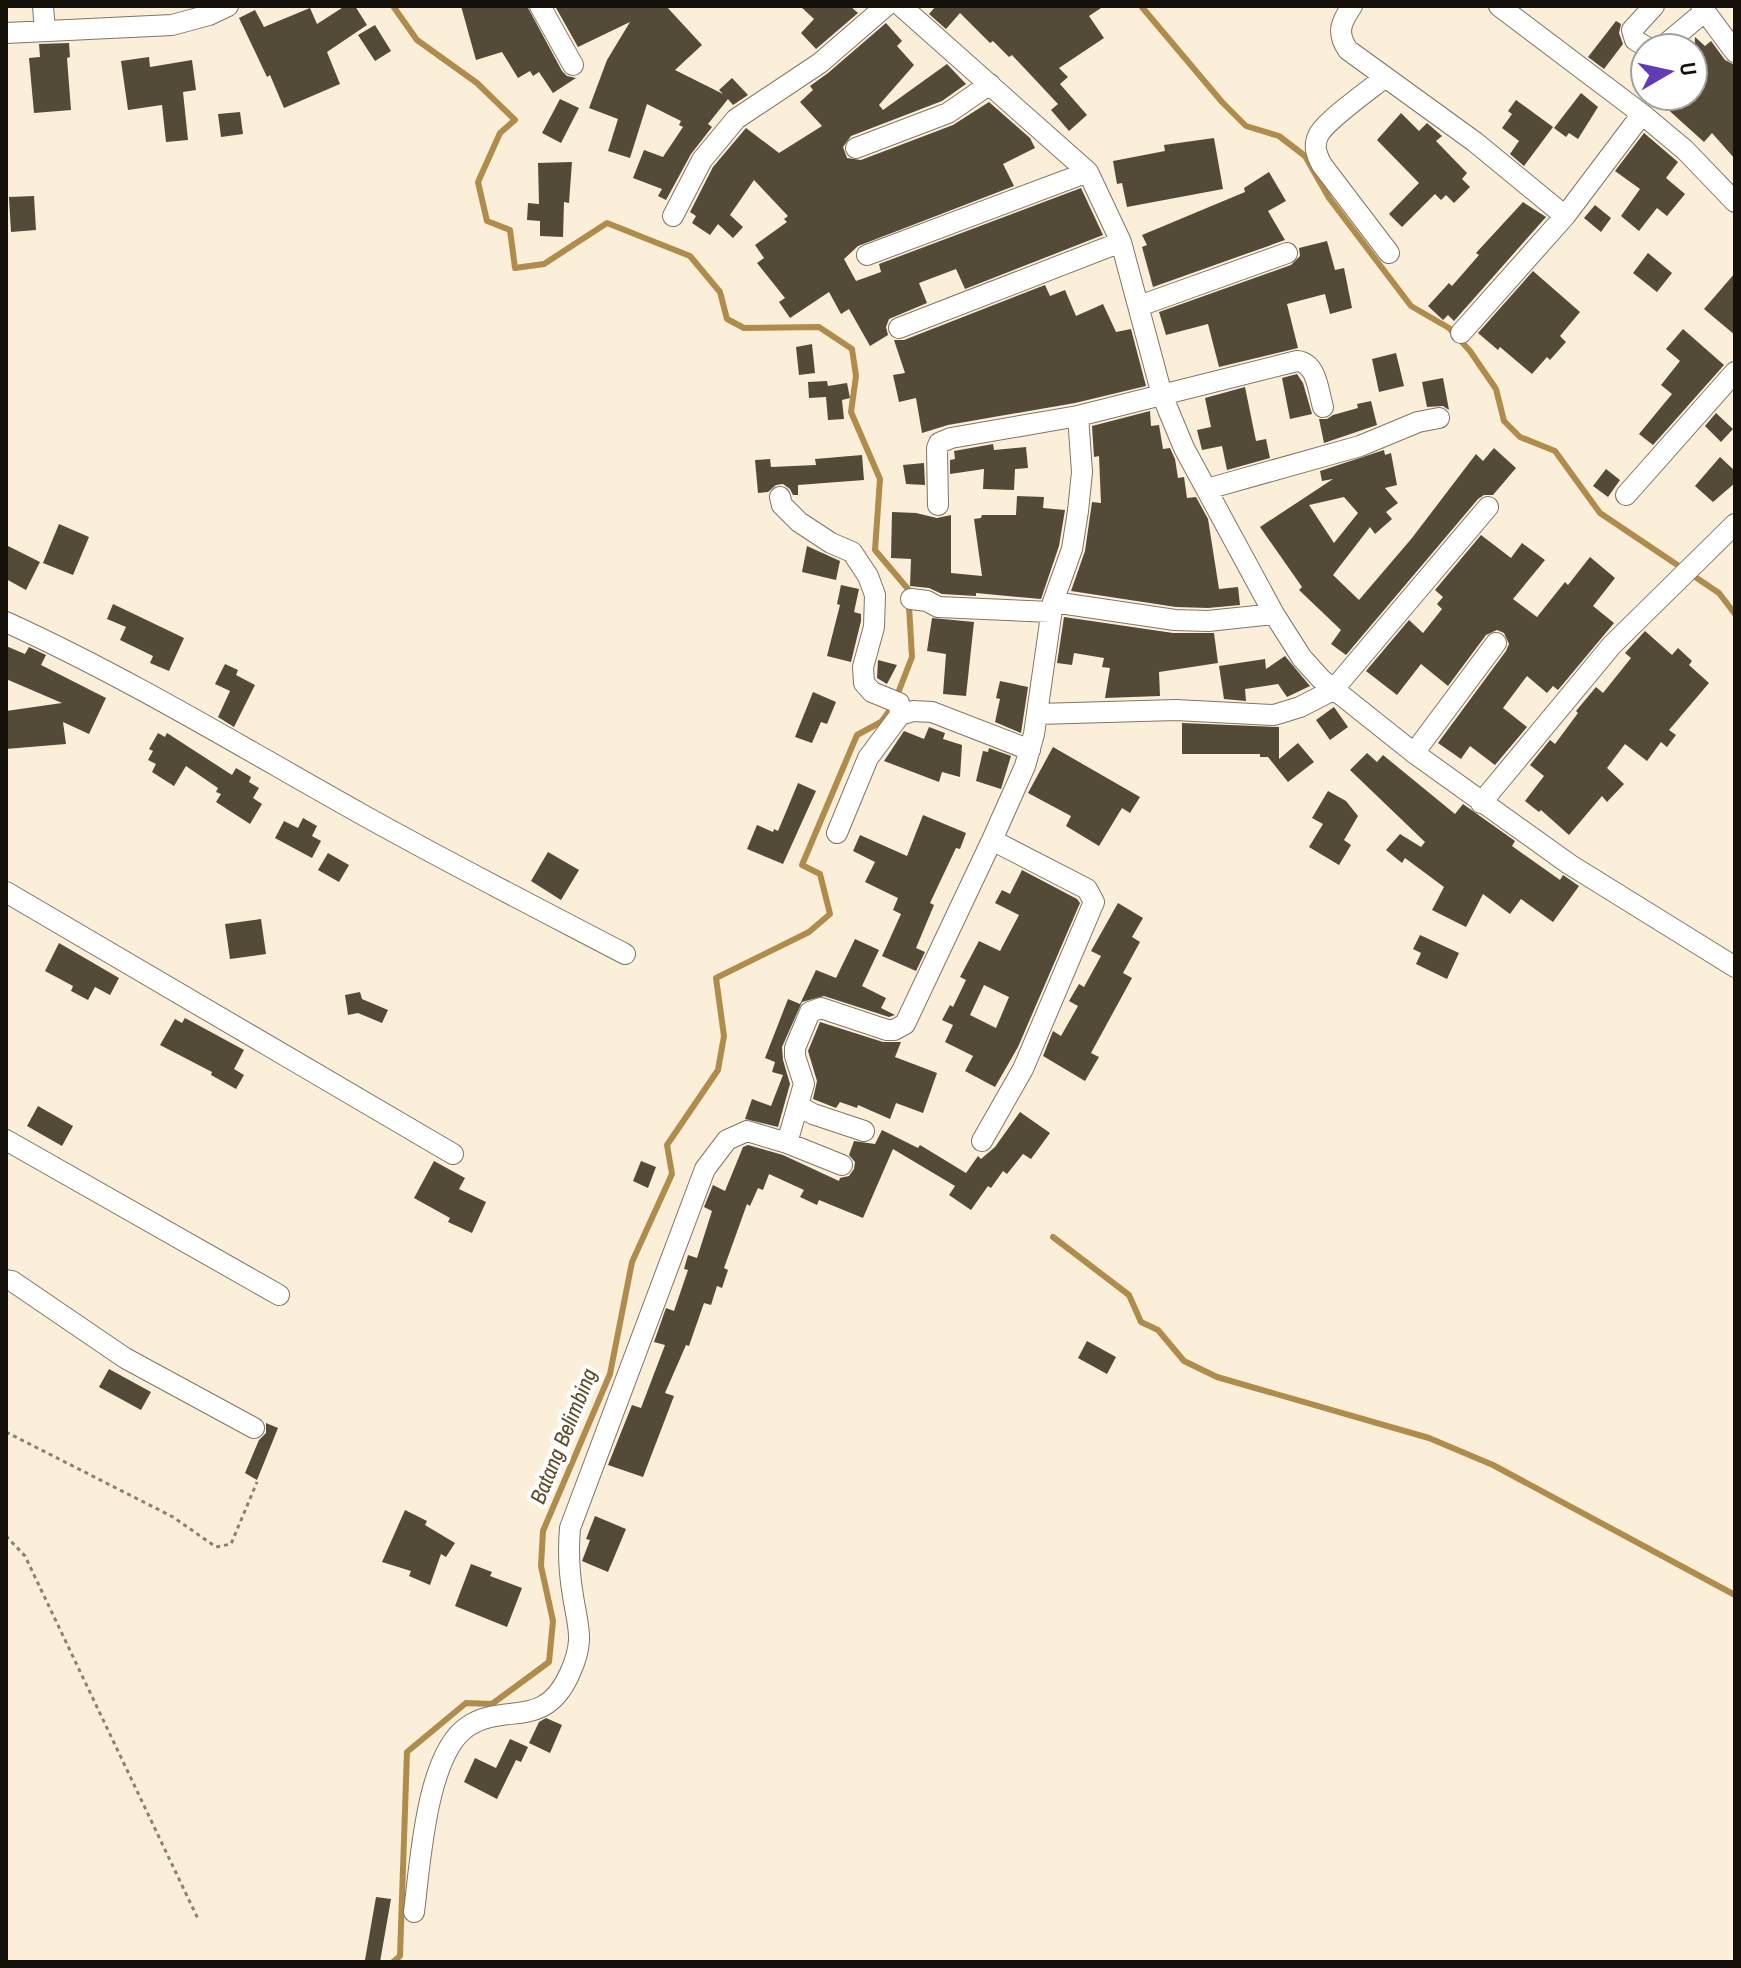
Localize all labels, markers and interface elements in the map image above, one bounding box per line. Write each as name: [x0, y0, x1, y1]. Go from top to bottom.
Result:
north arrow: [1629, 32, 1709, 112]
text: U: [1673, 60, 1705, 78]
water label: Batang Belimbing: [522, 1364, 604, 1508]

